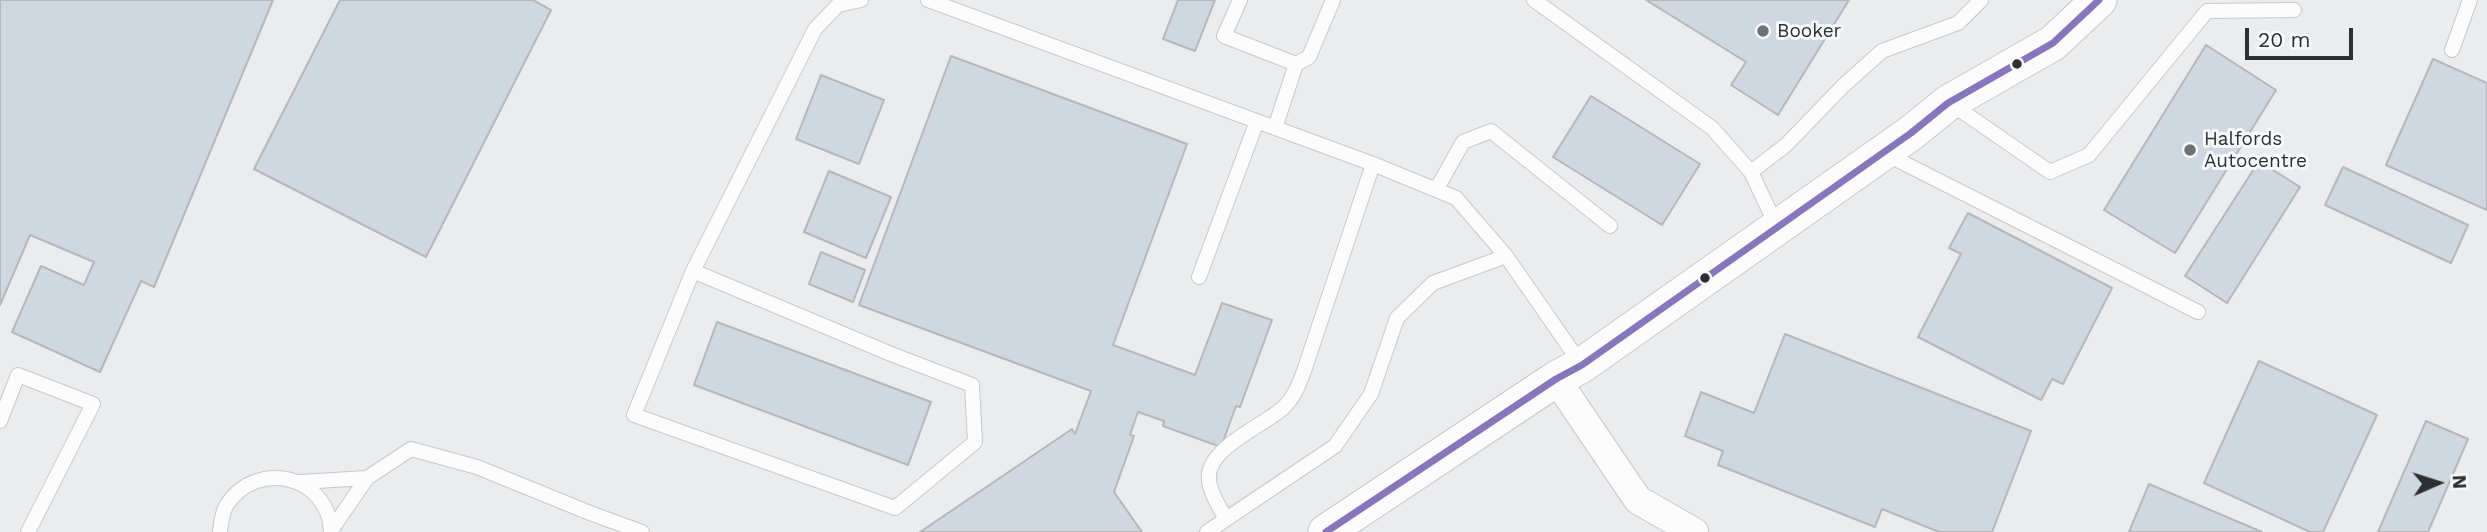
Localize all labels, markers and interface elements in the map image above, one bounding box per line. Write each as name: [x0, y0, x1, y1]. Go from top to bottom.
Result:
scale bar: [2249, 14, 2358, 58]
place label: Booker: [1777, 20, 1841, 42]
marker: Booker: [1755, 23, 1771, 39]
text: 20 m: [2258, 27, 2310, 52]
unlabelled marker: [2010, 57, 2024, 71]
place label: Halfords Autocentre: [2204, 128, 2307, 172]
marker: Halfords Autocentre: [2182, 142, 2198, 158]
unlabelled marker: [1698, 271, 1712, 285]
north arrow: [2403, 448, 2473, 518]
text: N: [2448, 474, 2471, 490]

